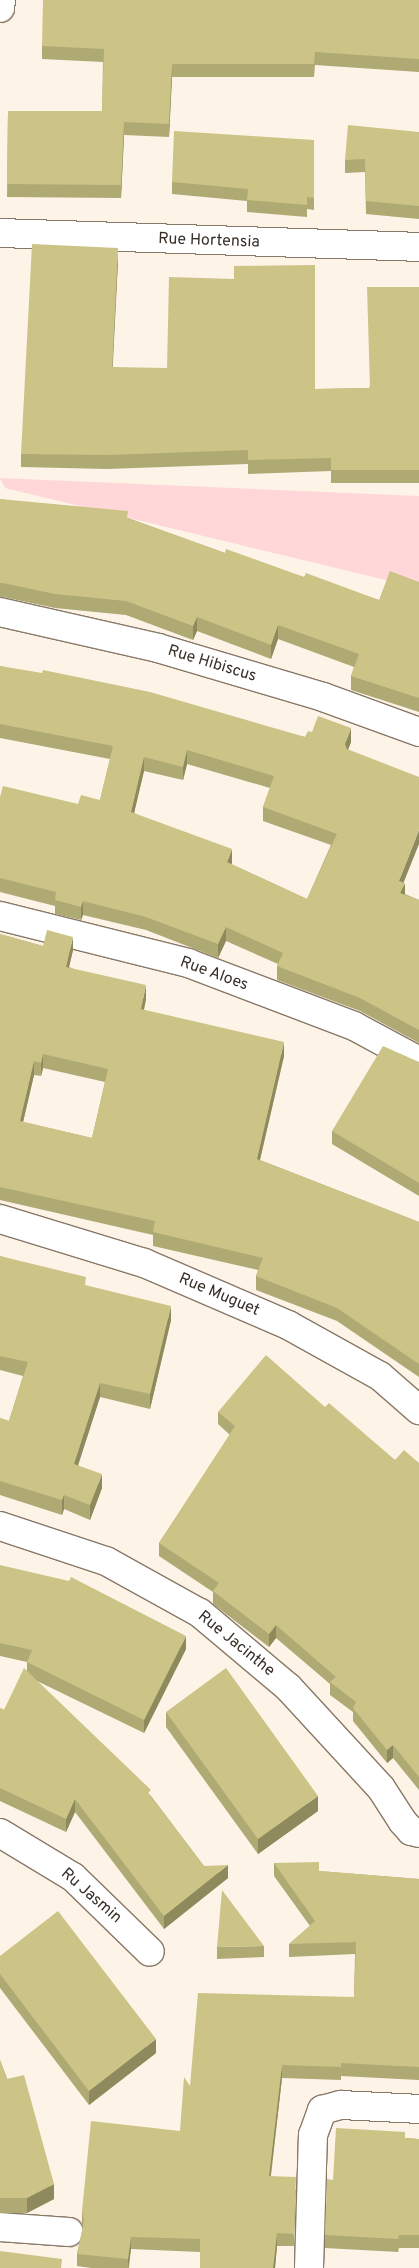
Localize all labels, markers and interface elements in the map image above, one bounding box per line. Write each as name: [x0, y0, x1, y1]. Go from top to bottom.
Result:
street label: Rue Hortensia: [158, 230, 260, 252]
street label: Rue Hibiscus: [165, 641, 259, 687]
street label: Rue Aloes: [177, 953, 251, 995]
street label: Rue Muguet: [176, 1269, 262, 1321]
street label: Rue Jacinthe: [194, 1607, 278, 1681]
street label: Ru Jasmin: [57, 1864, 125, 1928]

